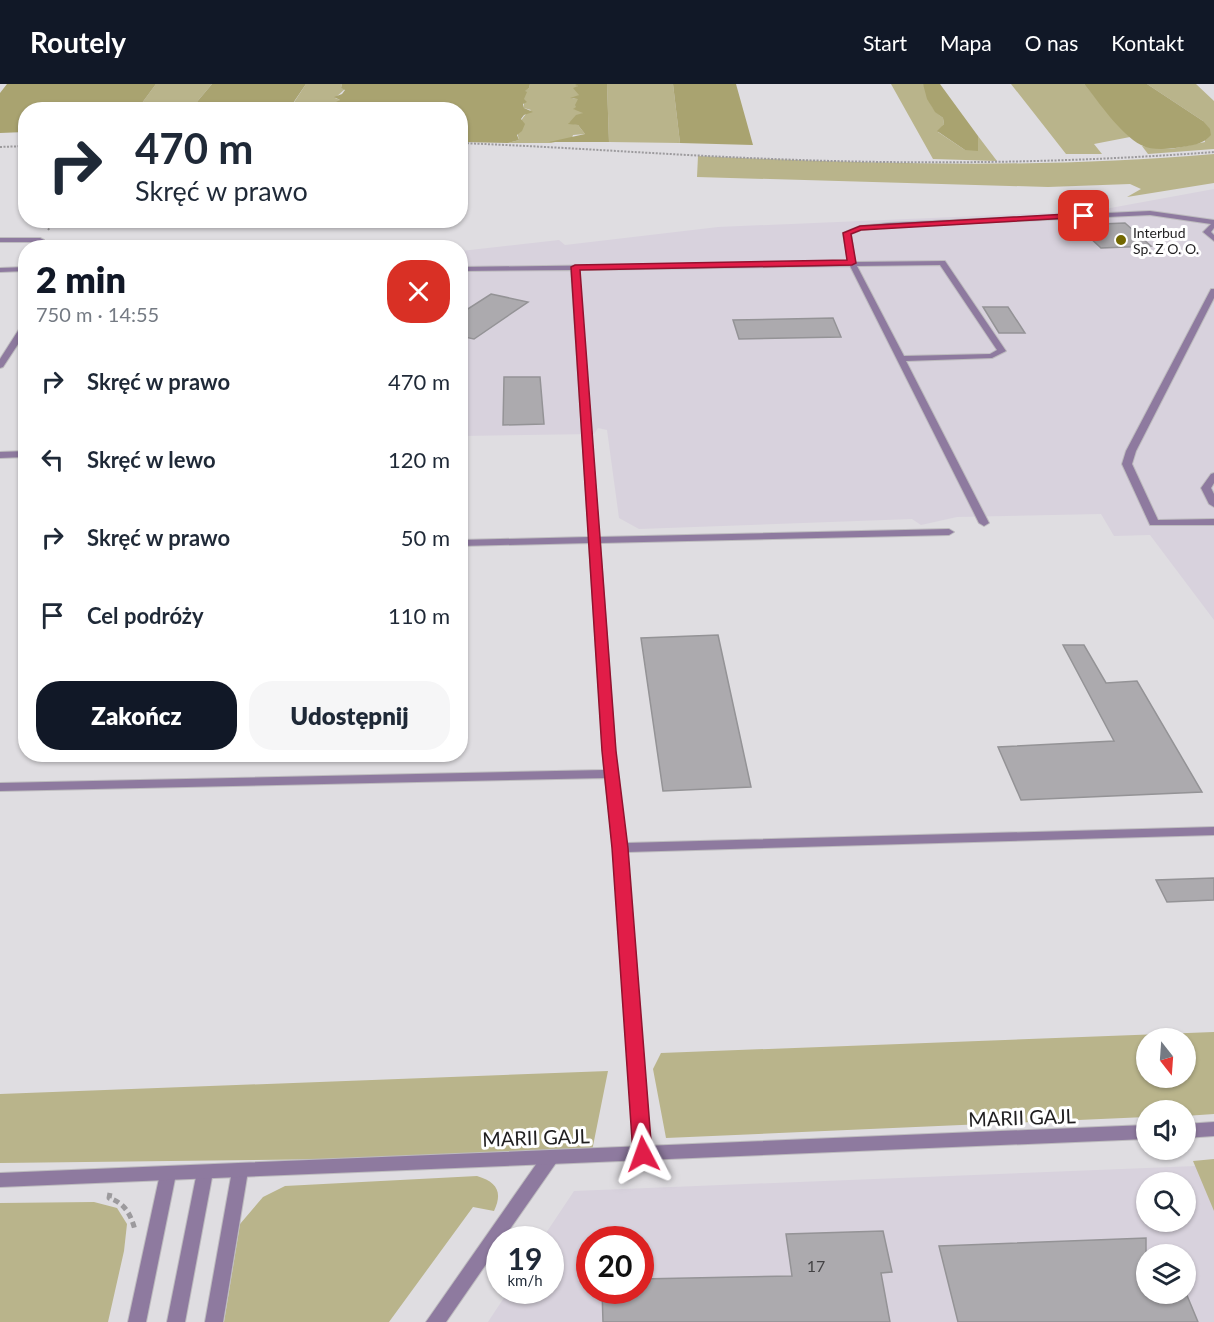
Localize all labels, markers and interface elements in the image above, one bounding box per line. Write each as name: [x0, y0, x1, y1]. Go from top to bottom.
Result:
text: Routely: [30, 25, 126, 59]
text: Start: [863, 30, 907, 55]
text: Mapa: [940, 30, 992, 55]
text: O nas: [1025, 30, 1078, 55]
text: Kontakt: [1111, 30, 1184, 55]
text: 470 m: [135, 123, 253, 173]
icon: right: [36, 126, 114, 204]
text: Skręć w prawo: [135, 174, 308, 207]
pin: [1058, 190, 1109, 241]
icon: arrive: [1067, 199, 1100, 232]
place label: Interbud Sp. Z O. O.: [1133, 224, 1199, 257]
marker: Interbud Sp. Z O. O.: [1114, 233, 1128, 247]
text: 2 min: [36, 257, 126, 301]
button: close: [387, 260, 450, 323]
text: 750 m · 14:55: [36, 302, 159, 326]
icon: right: [36, 365, 69, 398]
text: Skręć w prawo: [87, 368, 230, 395]
text: 470 m: [388, 368, 450, 395]
icon: left: [36, 443, 69, 476]
text: Skręć w lewo: [87, 446, 216, 473]
text: 120 m: [388, 446, 450, 473]
icon: right: [36, 521, 69, 554]
text: Skręć w prawo: [87, 524, 230, 551]
text: 50 m: [401, 524, 450, 551]
icon: arrive: [36, 599, 69, 632]
text: Cel podróży: [87, 602, 204, 629]
text: 110 m: [388, 602, 450, 629]
button: Zakończ: [36, 681, 237, 750]
button: Udostępnij: [249, 681, 450, 750]
north arrow: [1136, 1028, 1196, 1088]
map controls: [1136, 1028, 1196, 1304]
button: sound: [1136, 1100, 1196, 1160]
street label: MARII GAJL: [968, 1103, 1076, 1131]
position arrow: [611, 1122, 675, 1186]
street label: MARII GAJL: [482, 1123, 590, 1151]
button: search: [1136, 1172, 1196, 1232]
speed limit sign: 20: [576, 1226, 654, 1304]
text: 19: [508, 1240, 542, 1276]
button: layers: [1136, 1244, 1196, 1304]
house number: 17: [807, 1256, 825, 1275]
text: km/h: [507, 1271, 543, 1289]

